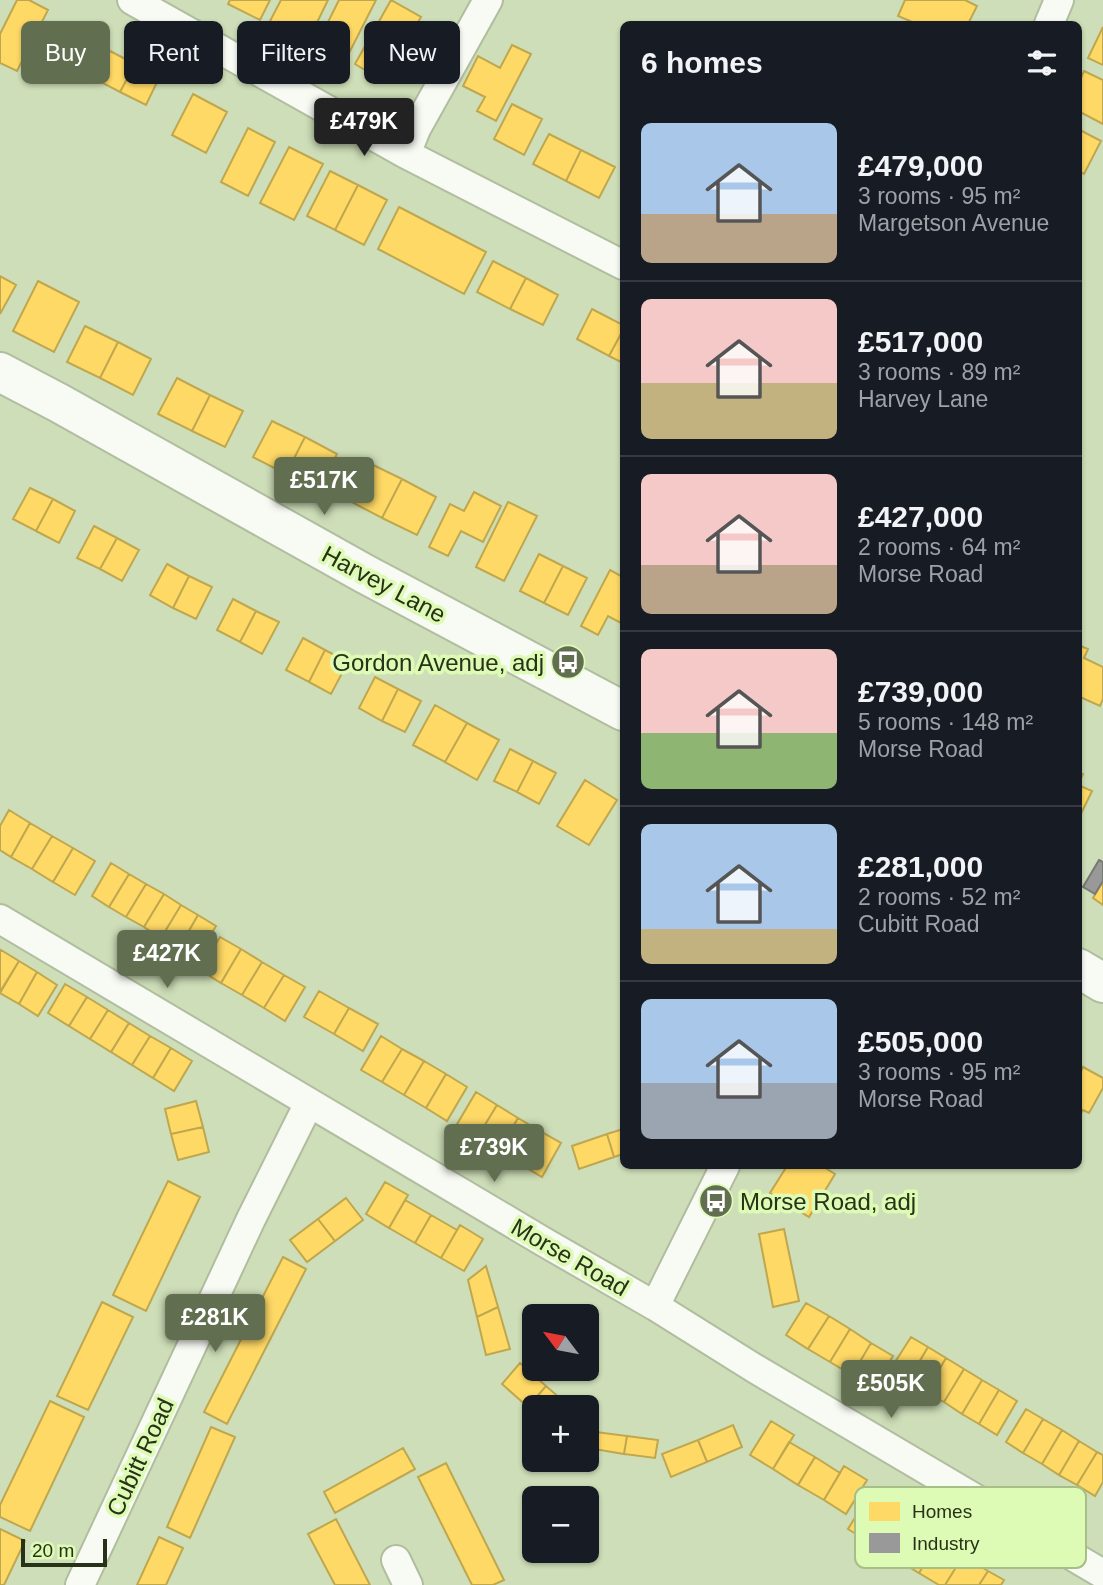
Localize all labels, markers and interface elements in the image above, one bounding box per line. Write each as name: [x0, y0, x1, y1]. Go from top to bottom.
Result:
chip: Buy: [21, 21, 110, 84]
chip: Rent: [124, 21, 223, 84]
chip: Filters: [237, 21, 350, 84]
chip: New: [364, 21, 460, 84]
icon: filters: [1023, 44, 1061, 82]
text: 6 homes: [641, 46, 763, 79]
pin: £479K: [315, 99, 413, 158]
text: £479K: [330, 108, 398, 134]
text: £479,000: [858, 149, 983, 182]
icon: home: [697, 151, 781, 235]
text: 3 rooms · 95 m²: [858, 183, 1020, 209]
text: Margetson Avenue: [858, 210, 1049, 236]
text: £517,000: [858, 325, 983, 358]
icon: home: [697, 327, 781, 411]
text: 3 rooms · 89 m²: [858, 359, 1020, 385]
text: Harvey Lane: [858, 386, 988, 412]
pin: £517K: [275, 458, 373, 517]
text: £517K: [290, 467, 358, 493]
text: £427,000: [858, 500, 983, 533]
icon: home: [697, 502, 781, 586]
text: 2 rooms · 64 m²: [858, 534, 1020, 560]
street label: Harvey Lane: [318, 540, 450, 628]
text: Morse Road: [858, 561, 983, 587]
bus stop icon: Gordon Avenue, adj: [549, 643, 587, 681]
place label: Gordon Avenue, adj: [332, 649, 544, 676]
text: £739,000: [858, 675, 983, 708]
icon: home: [697, 677, 781, 761]
text: 5 rooms · 148 m²: [858, 709, 1033, 735]
text: Morse Road: [858, 736, 983, 762]
text: £281,000: [858, 850, 983, 883]
icon: home: [697, 852, 781, 936]
text: 2 rooms · 52 m²: [858, 884, 1020, 910]
text: Cubitt Road: [858, 911, 979, 937]
pin: £427K: [118, 930, 216, 990]
text: £427K: [133, 940, 201, 966]
text: £505,000: [858, 1025, 983, 1058]
icon: home: [697, 1027, 781, 1111]
text: 3 rooms · 95 m²: [858, 1059, 1020, 1085]
text: Morse Road: [858, 1086, 983, 1112]
pin: £739K: [445, 1124, 543, 1184]
text: £739K: [460, 1134, 528, 1160]
bus stop icon: Morse Road, adj: [697, 1182, 735, 1220]
place label: Morse Road, adj: [740, 1188, 916, 1215]
street label: Morse Road: [507, 1213, 633, 1301]
pin: £281K: [166, 1294, 264, 1354]
text: £281K: [181, 1304, 249, 1330]
north arrow: [522, 1304, 598, 1381]
map controls: [522, 1304, 599, 1563]
pin: £505K: [842, 1360, 940, 1420]
text: £505K: [857, 1370, 925, 1396]
street label: Cubitt Road: [101, 1394, 179, 1520]
button: +: [522, 1395, 599, 1472]
button: −: [522, 1486, 599, 1563]
legend: [855, 1487, 1086, 1568]
text: Homes: [912, 1501, 972, 1522]
text: Industry: [912, 1533, 980, 1554]
scale bar: [21, 1536, 107, 1568]
text: 20 m: [32, 1540, 74, 1561]

